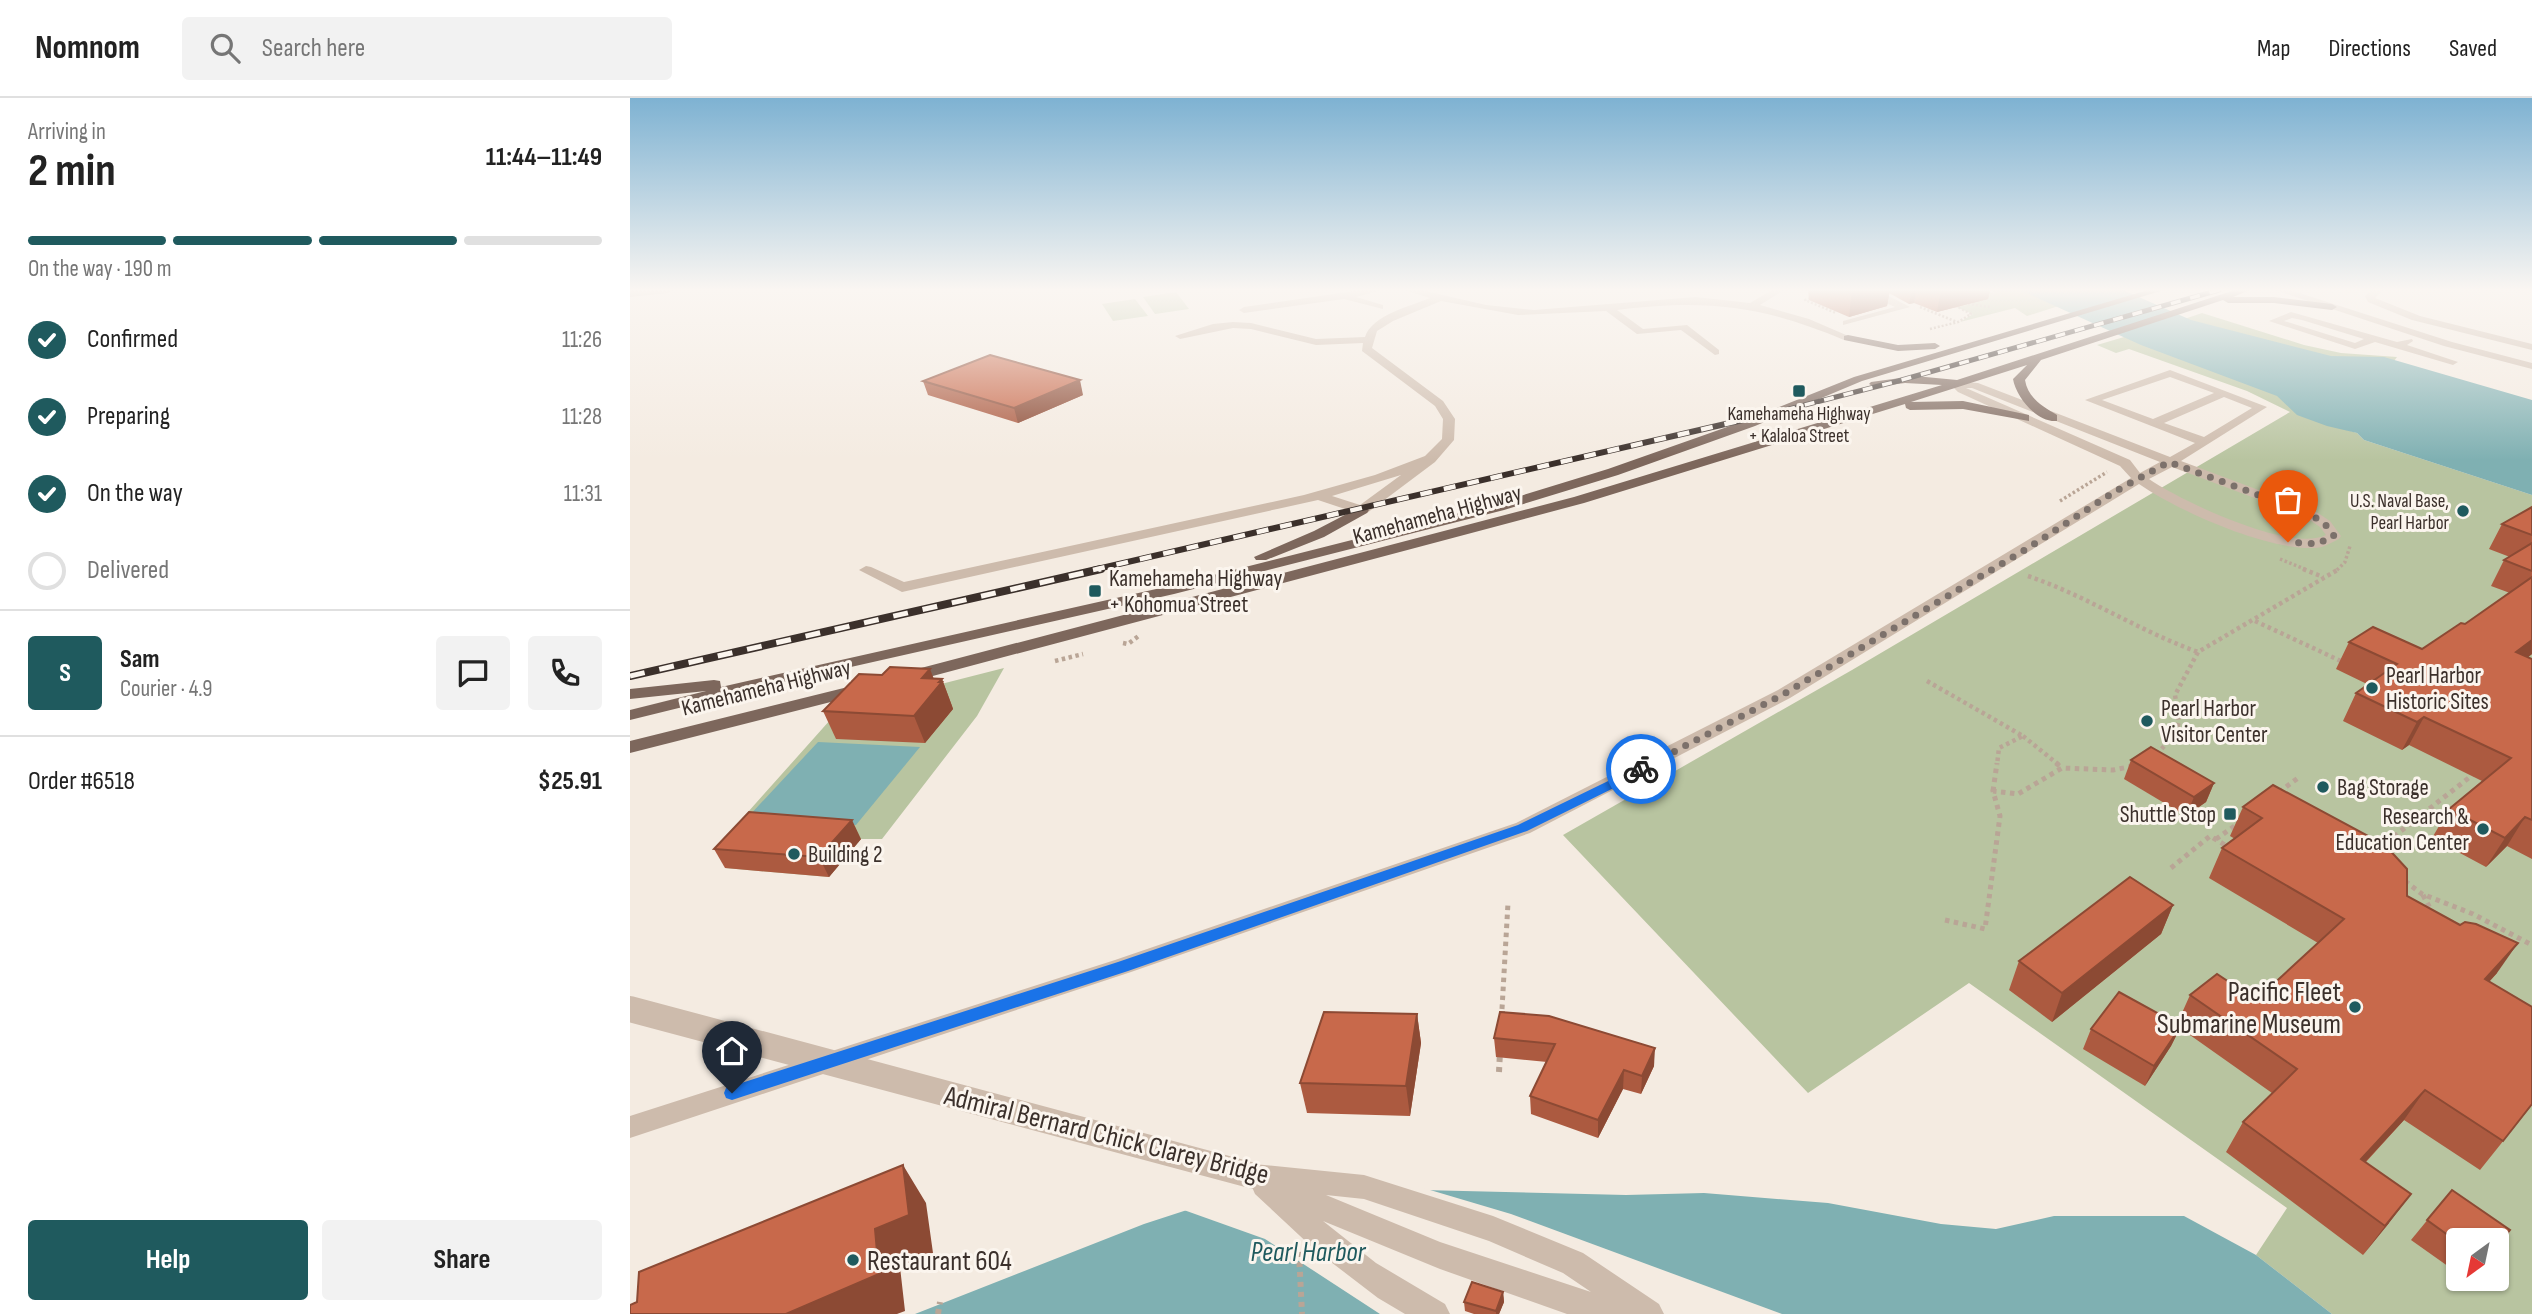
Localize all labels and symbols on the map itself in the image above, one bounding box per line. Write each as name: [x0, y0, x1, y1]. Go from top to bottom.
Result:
marker: Kamehameha Highway + Kalaloa Street: [1791, 383, 1807, 399]
place label: Kamehameha Highway + Kalaloa Street: [1727, 403, 1871, 448]
pin: [2258, 470, 2318, 542]
street label: Kamehameha Highway: [1350, 479, 1525, 551]
place label: U.S. Naval Base, Pearl Harbor: [2350, 490, 2450, 535]
marker: U.S. Naval Base, Pearl Harbor: [2455, 503, 2471, 519]
place label: Kamehameha Highway + Kohomua Street: [1109, 565, 1282, 619]
marker: Kamehameha Highway + Kohomua Street: [1087, 583, 1103, 599]
street label: Kamehameha Highway: [679, 653, 854, 723]
place label: Pearl Harbor Historic Sites: [2386, 662, 2489, 716]
marker: Pearl Harbor Historic Sites: [2364, 680, 2380, 696]
place label: Pearl Harbor Visitor Center: [2161, 695, 2268, 749]
marker: Pearl Harbor Visitor Center: [2139, 713, 2155, 729]
courier: [1606, 734, 1676, 804]
place label: Bag Storage: [2337, 774, 2429, 802]
marker: Bag Storage: [2315, 779, 2331, 795]
place label: Shuttle Stop: [2120, 801, 2216, 829]
place label: Research & Education Center: [2335, 803, 2469, 857]
marker: Shuttle Stop: [2222, 806, 2238, 822]
marker: Research & Education Center: [2475, 821, 2491, 837]
place label: Building 2: [808, 841, 882, 869]
marker: Building 2: [786, 846, 802, 862]
place label: Pacific Fleet Submarine Museum: [2157, 976, 2341, 1041]
marker: Pacific Fleet Submarine Museum: [2347, 999, 2363, 1015]
pin: [702, 1021, 762, 1093]
street label: Admiral Bernard Chick Clarey Bridge: [940, 1079, 1272, 1192]
north arrow: [2446, 1228, 2510, 1292]
water label: Pearl Harbor: [1251, 1236, 1367, 1269]
place label: Restaurant 604: [867, 1245, 1012, 1278]
marker: Restaurant 604: [845, 1252, 861, 1268]

